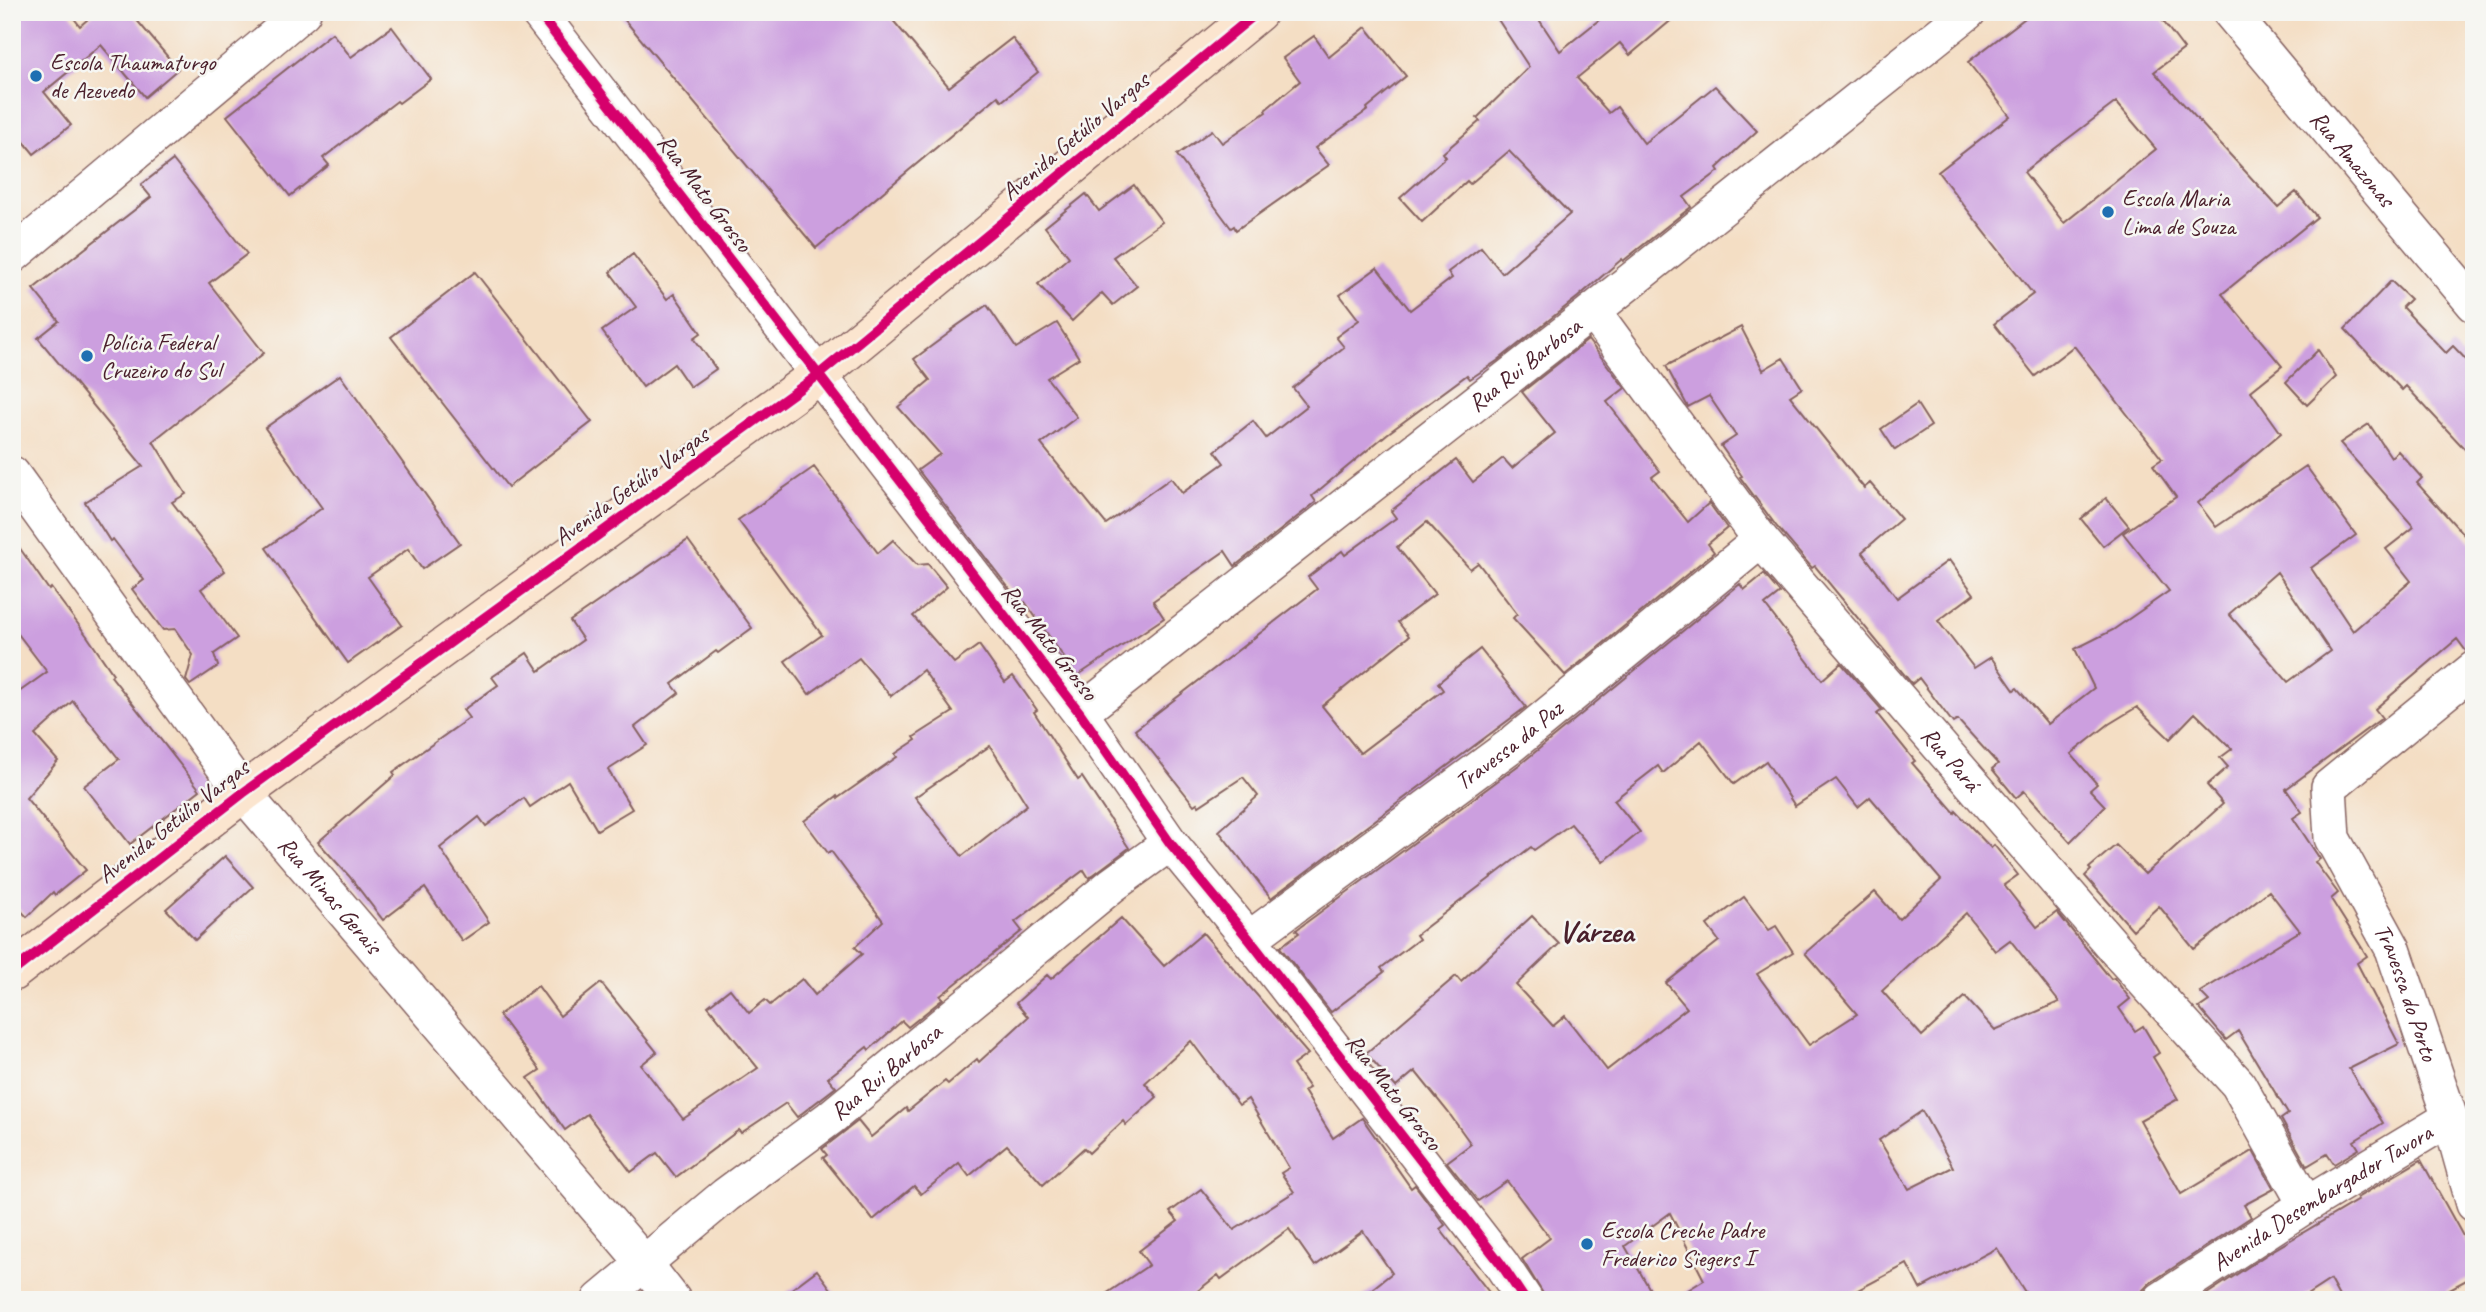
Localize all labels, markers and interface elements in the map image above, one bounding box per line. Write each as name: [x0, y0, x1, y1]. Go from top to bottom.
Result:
place label: Escola Thaumaturgo de Azevedo: [50, 47, 217, 105]
street label: Avenida Getúlio Vargas: [995, 64, 1157, 207]
marker: Escola Thaumaturgo de Azevedo: [28, 68, 44, 84]
street label: Rua Amazonas: [2304, 104, 2403, 215]
street label: Rua Mato Grosso: [651, 128, 760, 259]
place label: Escola Maria Lima de Souza: [2122, 183, 2237, 241]
marker: Escola Maria Lima de Souza: [2100, 204, 2116, 220]
street label: Rua Rui Barbosa: [1462, 310, 1589, 418]
place label: Polícia Federal Cruzeiro do Sul: [101, 327, 225, 385]
marker: Polícia Federal Cruzeiro do Sul: [79, 348, 95, 364]
street label: Avenida Getúlio Vargas: [548, 418, 716, 552]
street label: Rua Mato Grosso: [995, 578, 1106, 707]
street label: Travessa da Paz: [1449, 693, 1570, 797]
street label: Rua Pará: [1915, 721, 1989, 799]
street label: Avenida Getúlio Vargas: [91, 751, 257, 889]
street label: Rua Minas Gerais: [272, 830, 390, 962]
district label: Várzea: [1558, 911, 1636, 952]
street label: Travessa do Porto: [2367, 919, 2445, 1066]
street label: Rua Rui Barbosa: [824, 1016, 949, 1127]
street label: Rua Mato Grosso: [1339, 1028, 1450, 1157]
street label: Avenida Desembargador Tavora: [2206, 1117, 2439, 1278]
place label: Escola Creche Padre Frederico Siegers I: [1601, 1215, 1767, 1273]
marker: Escola Creche Padre Frederico Siegers I: [1579, 1236, 1595, 1252]

